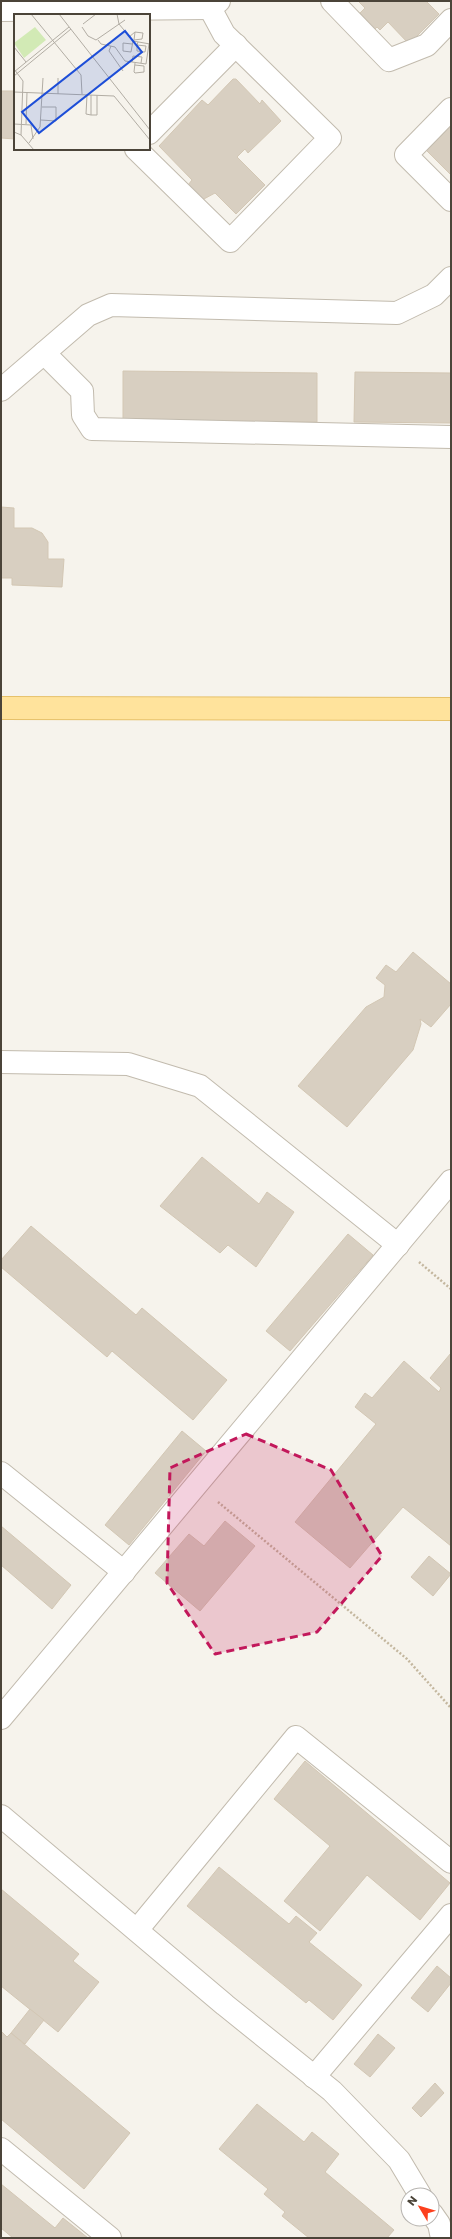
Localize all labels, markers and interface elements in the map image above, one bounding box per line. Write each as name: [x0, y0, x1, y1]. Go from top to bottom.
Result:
inset map: [14, 14, 150, 150]
north arrow: [400, 2187, 440, 2227]
text: N: [403, 2193, 421, 2209]

